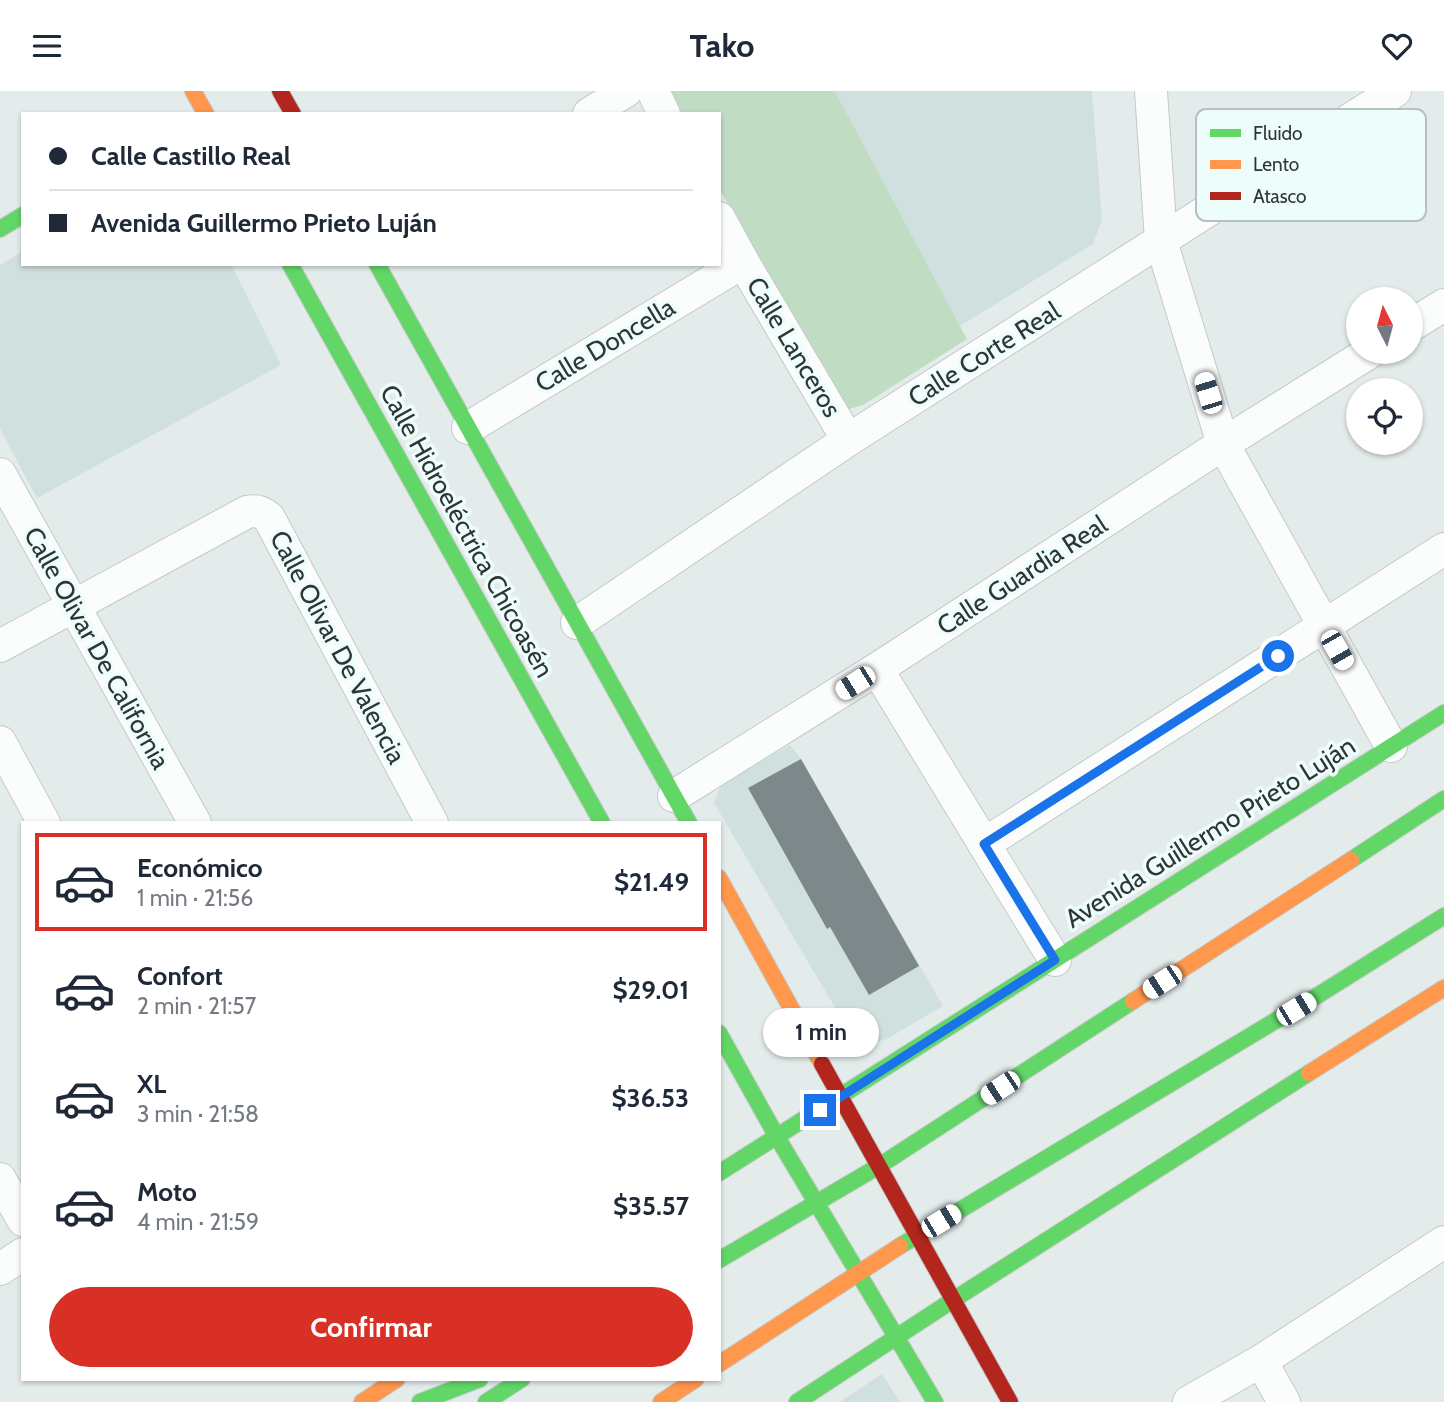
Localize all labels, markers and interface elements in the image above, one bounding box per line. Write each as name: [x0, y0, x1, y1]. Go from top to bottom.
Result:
text: Tako: [689, 26, 755, 65]
icon: menu: [28, 27, 66, 65]
icon: heart: [1378, 27, 1416, 65]
legend: [1196, 109, 1426, 221]
text: Fluido: [1253, 122, 1302, 145]
text: Calle Castillo Real: [91, 140, 291, 172]
text: Lento: [1253, 153, 1299, 176]
text: Atasco: [1253, 185, 1307, 208]
text: Avenida Guillermo Prieto Luján: [91, 207, 437, 239]
street label: Calle Lanceros: [740, 271, 848, 423]
north arrow: [1346, 287, 1423, 364]
map controls: [1346, 287, 1423, 455]
street label: Calle Doncella: [529, 291, 681, 399]
street label: Calle Corte Real: [902, 295, 1066, 413]
car: [1192, 370, 1225, 416]
button: locate: [1346, 378, 1423, 455]
street label: Calle Hidroeléctrica Chicoasén: [373, 379, 561, 683]
street label: Calle Guardia Real: [931, 508, 1113, 642]
street label: Calle Olivar De California: [17, 521, 177, 775]
street label: Calle Olivar De Valencia: [263, 525, 413, 769]
car: [1318, 627, 1357, 673]
route start: [1262, 640, 1294, 672]
car: [832, 663, 879, 703]
street label: Avenida Guillermo Prieto Luján: [1059, 729, 1361, 935]
icon: car: [53, 851, 116, 914]
text: Económico: [137, 852, 263, 884]
text: $21.49: [614, 866, 689, 898]
text: 1 min · 21:56: [137, 884, 253, 912]
icon: car: [53, 959, 116, 1022]
text: Confort: [137, 960, 223, 992]
car: [1139, 962, 1186, 1002]
text: $29.01: [613, 974, 689, 1006]
car: [1273, 989, 1320, 1029]
text: 2 min · 21:57: [137, 992, 256, 1020]
callout: 1 min: [762, 1009, 878, 1058]
text: 1 min: [795, 1018, 847, 1046]
icon: car: [53, 1067, 116, 1130]
text: XL: [137, 1068, 166, 1100]
car: [977, 1068, 1024, 1108]
text: $36.53: [612, 1082, 689, 1114]
route end: [804, 1094, 836, 1126]
text: 3 min · 21:58: [137, 1100, 259, 1128]
icon: car: [53, 1175, 116, 1238]
text: Moto: [137, 1176, 197, 1208]
text: $35.57: [613, 1190, 689, 1222]
car: [918, 1201, 965, 1241]
text: 4 min · 21:59: [137, 1208, 259, 1236]
button: Confirmar: [49, 1287, 693, 1367]

